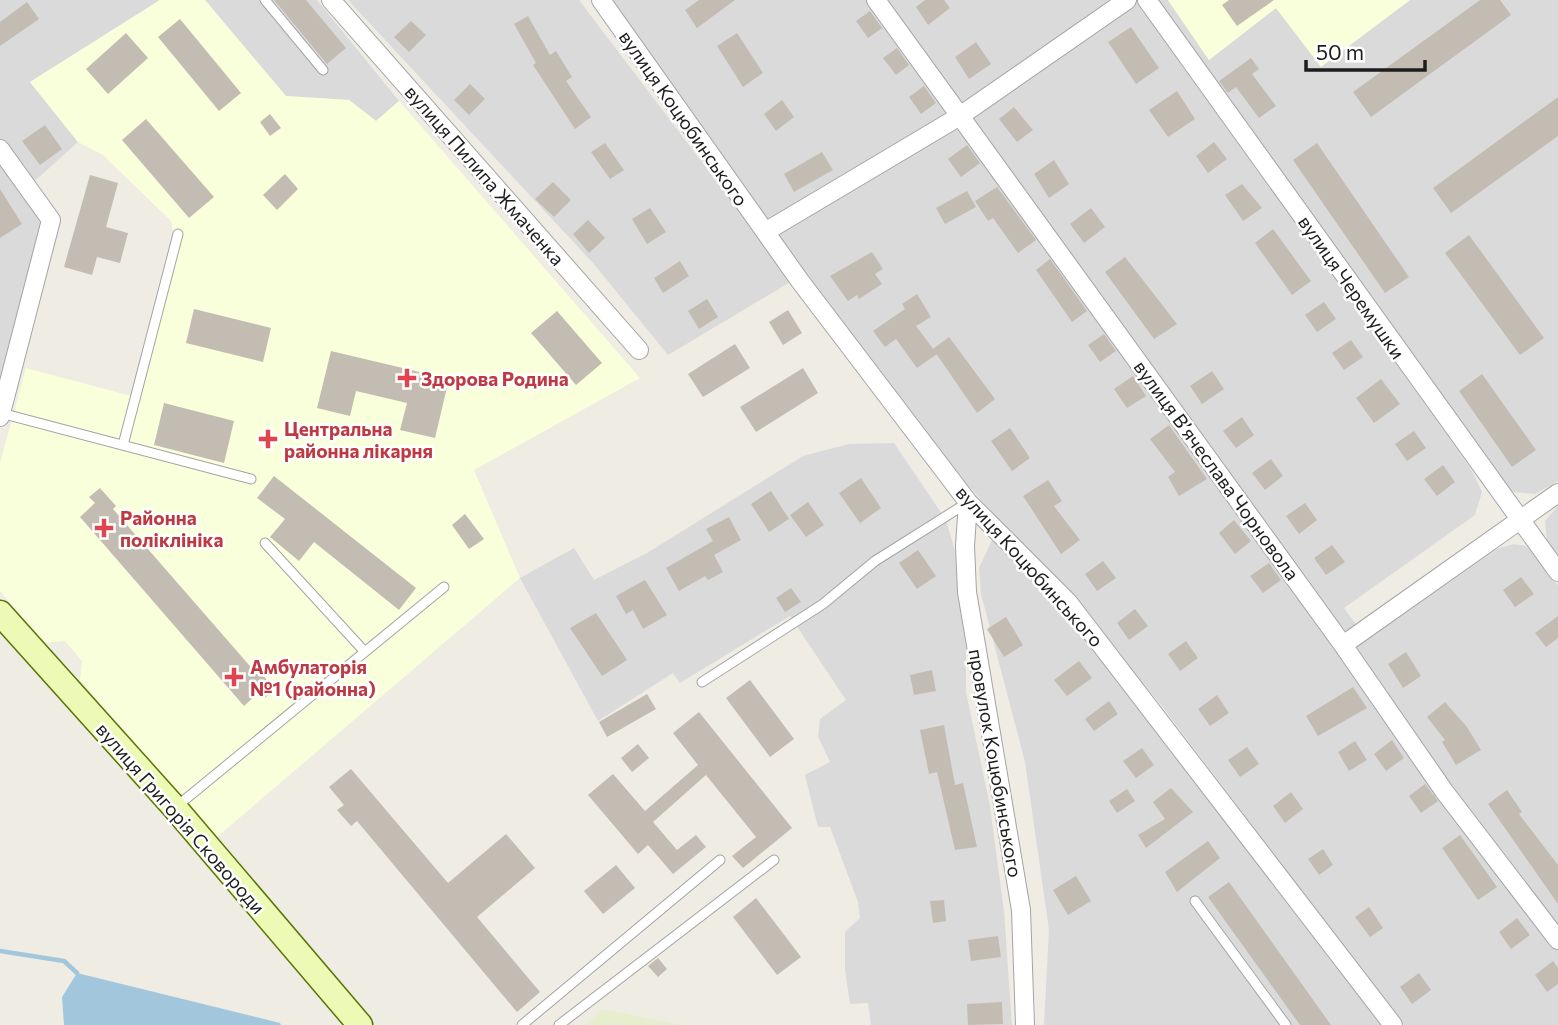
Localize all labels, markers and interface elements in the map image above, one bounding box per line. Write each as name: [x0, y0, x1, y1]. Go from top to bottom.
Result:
street label: вулиця Коцюбинського: [615, 26, 753, 210]
scale bar: [1306, 28, 1425, 72]
text: 50 m: [1316, 39, 1364, 64]
street label: вулиця Пилипа Жмаченка: [401, 80, 569, 270]
street label: вулиця Черемушки: [1294, 211, 1410, 363]
street label: вулиця Вʼячеслава Чорновола: [1130, 356, 1304, 584]
place label: Здорова Родина: [421, 367, 569, 390]
marker: Здорова Родина: [399, 370, 415, 386]
place label: Центральна районна лікарня: [284, 417, 433, 462]
marker: Центральна районна лікарня: [258, 429, 278, 449]
street label: вулиця Коцюбинського: [952, 481, 1108, 651]
place label: Районна поліклініка: [120, 506, 223, 551]
marker: Районна поліклініка: [94, 518, 114, 538]
street label: провулок Коцюбинського: [965, 647, 1027, 879]
place label: Амбулаторія №1 (районна): [250, 655, 376, 700]
marker: Амбулаторія №1 (районна): [224, 667, 244, 687]
street label: вулиця Григорія Сковороди: [92, 718, 270, 918]

